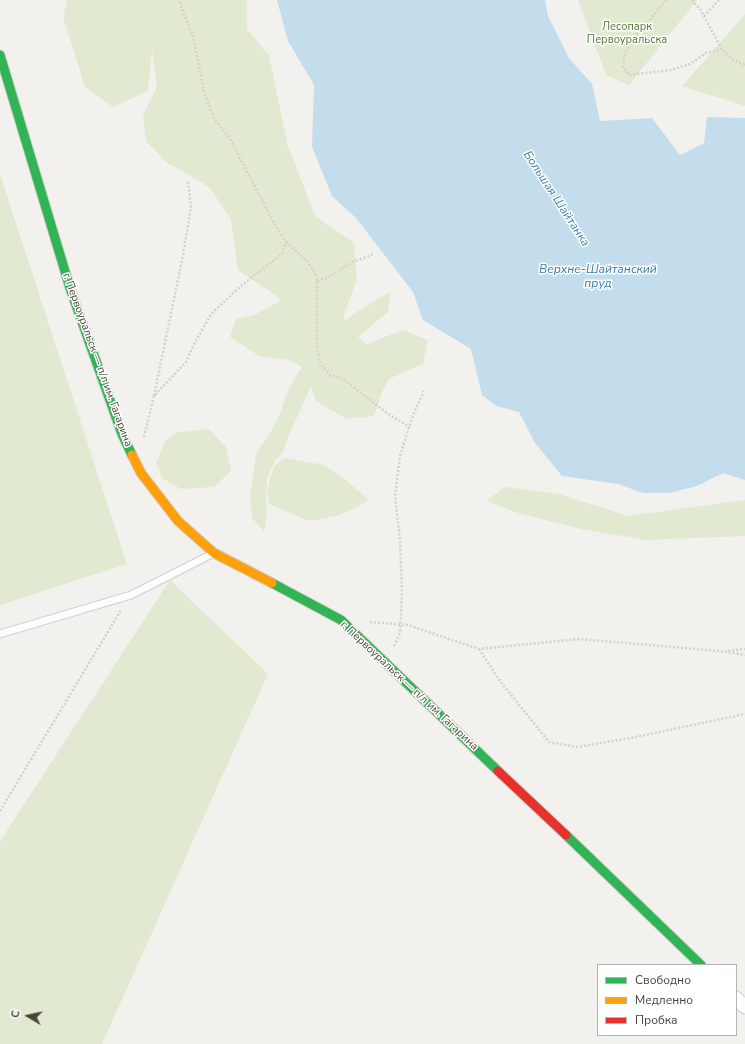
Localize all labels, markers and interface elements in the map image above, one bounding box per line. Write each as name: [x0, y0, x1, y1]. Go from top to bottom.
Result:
park label: Лесопарк Первоуральска: [587, 20, 667, 46]
water label: Большая Шайтанка: [520, 148, 592, 250]
water label: Верхне-Шайтанский пруд: [539, 263, 657, 291]
street label: г. Первоуральск — п/л им. Гагарина: [59, 271, 135, 449]
street label: г. Первоуральск — п/л им. Гагарина: [337, 619, 481, 753]
legend: [597, 964, 737, 1036]
text: Свободно: [635, 972, 691, 988]
text: Медленно: [635, 992, 693, 1008]
north arrow: [8, 996, 48, 1036]
text: С: [8, 1009, 24, 1019]
text: Пробка: [635, 1012, 678, 1028]

